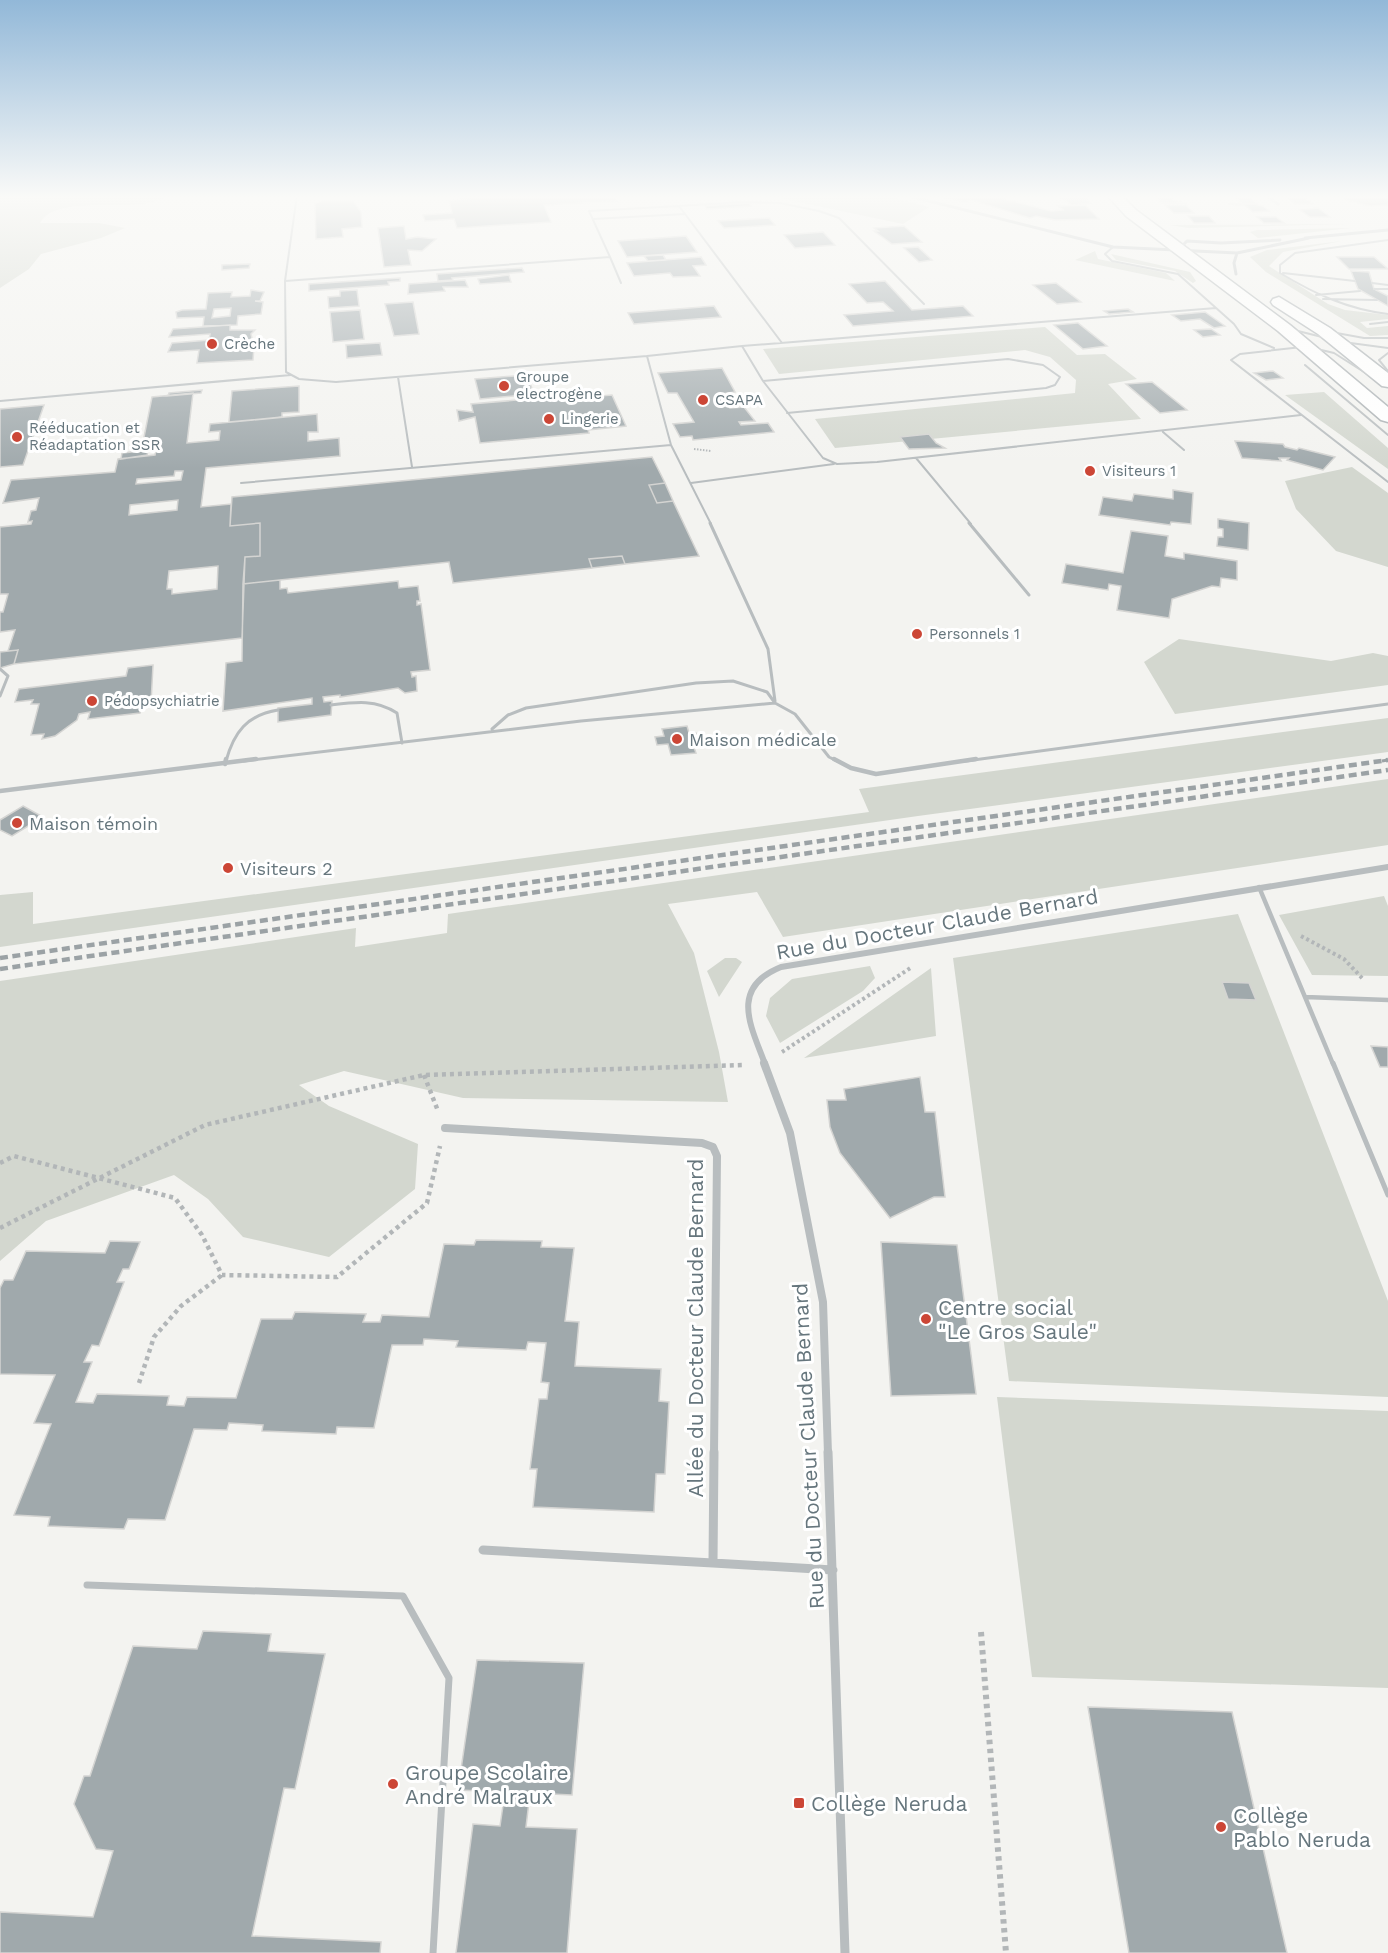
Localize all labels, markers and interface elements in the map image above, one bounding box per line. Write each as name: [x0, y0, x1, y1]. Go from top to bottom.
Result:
place label: Crèche: [224, 335, 275, 353]
marker: Crèche: [205, 337, 219, 351]
place label: Groupe electrogène: [516, 368, 602, 403]
marker: Groupe electrogène: [497, 379, 511, 393]
place label: CSAPA: [715, 391, 763, 409]
marker: CSAPA: [696, 393, 710, 407]
place label: Lingerie: [561, 410, 619, 428]
marker: Lingerie: [542, 412, 556, 426]
place label: Rééducation et Réadaptation SSR: [29, 419, 160, 454]
marker: Rééducation et Réadaptation SSR: [10, 430, 24, 444]
place label: Visiteurs 1: [1102, 462, 1176, 480]
marker: Visiteurs 1: [1083, 464, 1097, 478]
place label: Personnels 1: [929, 625, 1020, 643]
marker: Personnels 1: [910, 627, 924, 641]
place label: Pédopsychiatrie: [104, 692, 220, 710]
marker: Pédopsychiatrie: [85, 694, 99, 708]
place label: Maison médicale: [689, 729, 837, 750]
marker: Maison médicale: [670, 732, 684, 746]
place label: Maison témoin: [29, 813, 158, 834]
marker: Maison témoin: [10, 816, 24, 830]
place label: Visiteurs 2: [240, 858, 333, 879]
marker: Visiteurs 2: [221, 861, 235, 875]
street label: Rue du Docteur Claude Bernard: [774, 883, 1100, 965]
street label: Allée du Docteur Claude Bernard: [683, 1159, 708, 1497]
street label: Rue du Docteur Claude Bernard: [787, 1282, 829, 1610]
place label: Centre social "Le Gros Saule": [938, 1295, 1097, 1344]
marker: Centre social "Le Gros Saule": [919, 1312, 933, 1326]
place label: Groupe Scolaire André Malraux: [405, 1760, 569, 1809]
marker: Groupe Scolaire André Malraux: [386, 1777, 400, 1791]
place label: Collège Neruda: [811, 1791, 967, 1816]
marker: Collège Neruda: [792, 1796, 806, 1810]
place label: Collège Pablo Neruda: [1233, 1803, 1371, 1852]
marker: Collège Pablo Neruda: [1214, 1820, 1228, 1834]

